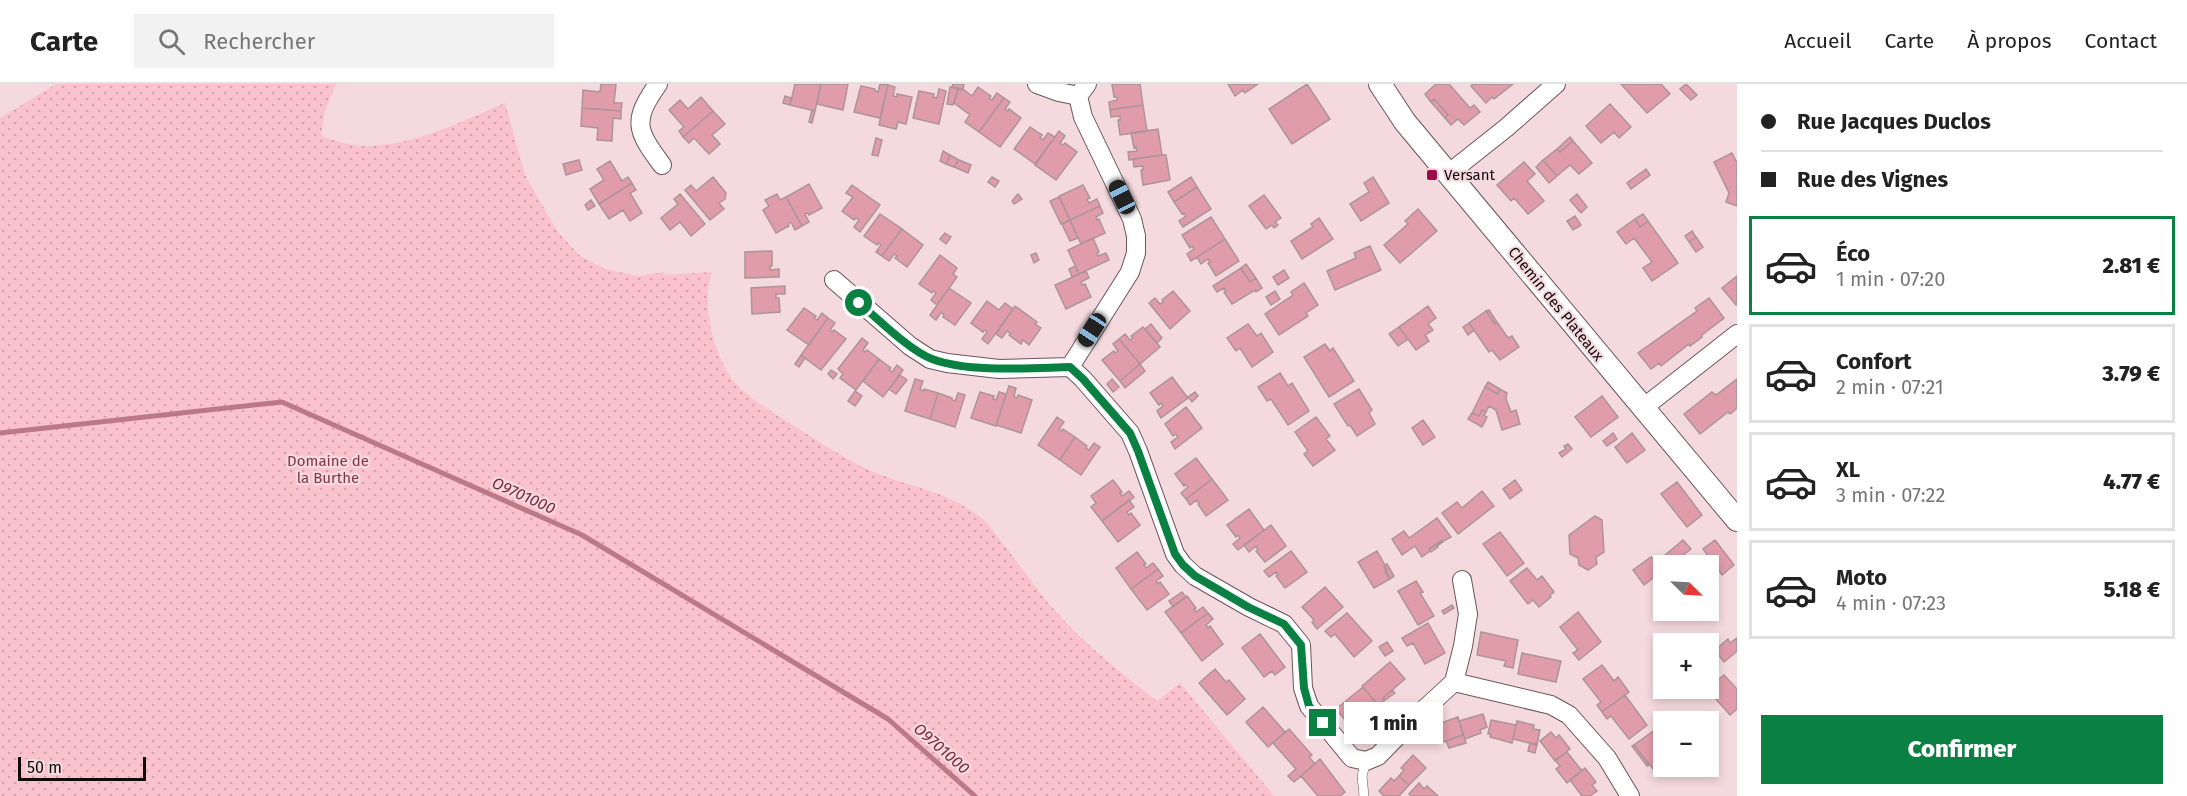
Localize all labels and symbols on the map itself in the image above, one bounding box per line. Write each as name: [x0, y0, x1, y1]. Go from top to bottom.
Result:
place label: Versant: [1444, 166, 1496, 184]
marker: Versant: [1425, 168, 1439, 182]
car: [1106, 177, 1138, 217]
street label: Chemin des Plateaux: [1504, 243, 1608, 365]
route start: [845, 289, 872, 316]
car: [1075, 310, 1109, 350]
park label: Domaine de la Burthe: [287, 452, 369, 487]
water label: O9701000: [489, 473, 559, 518]
north arrow: [1653, 555, 1719, 621]
callout: 1 min: [1344, 702, 1443, 744]
route end: [1309, 709, 1336, 736]
water label: O9701000: [910, 719, 974, 778]
scale bar: [18, 754, 146, 782]

